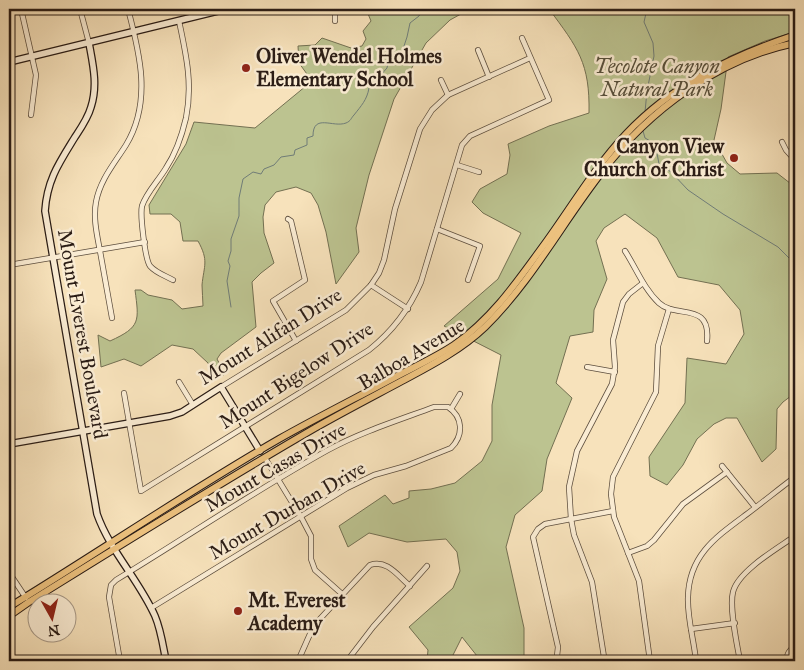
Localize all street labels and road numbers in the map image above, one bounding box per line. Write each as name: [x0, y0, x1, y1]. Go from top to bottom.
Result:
street label: Mount Everest Boulevard: [53, 227, 113, 441]
street label: Mount Alifan Drive: [194, 282, 346, 390]
street label: Balboa Avenue: [353, 313, 469, 395]
street label: Mount Bigelow Drive: [214, 316, 378, 435]
street label: Mount Casas Drive: [200, 417, 350, 517]
street label: Mount Durban Drive: [204, 455, 370, 565]

